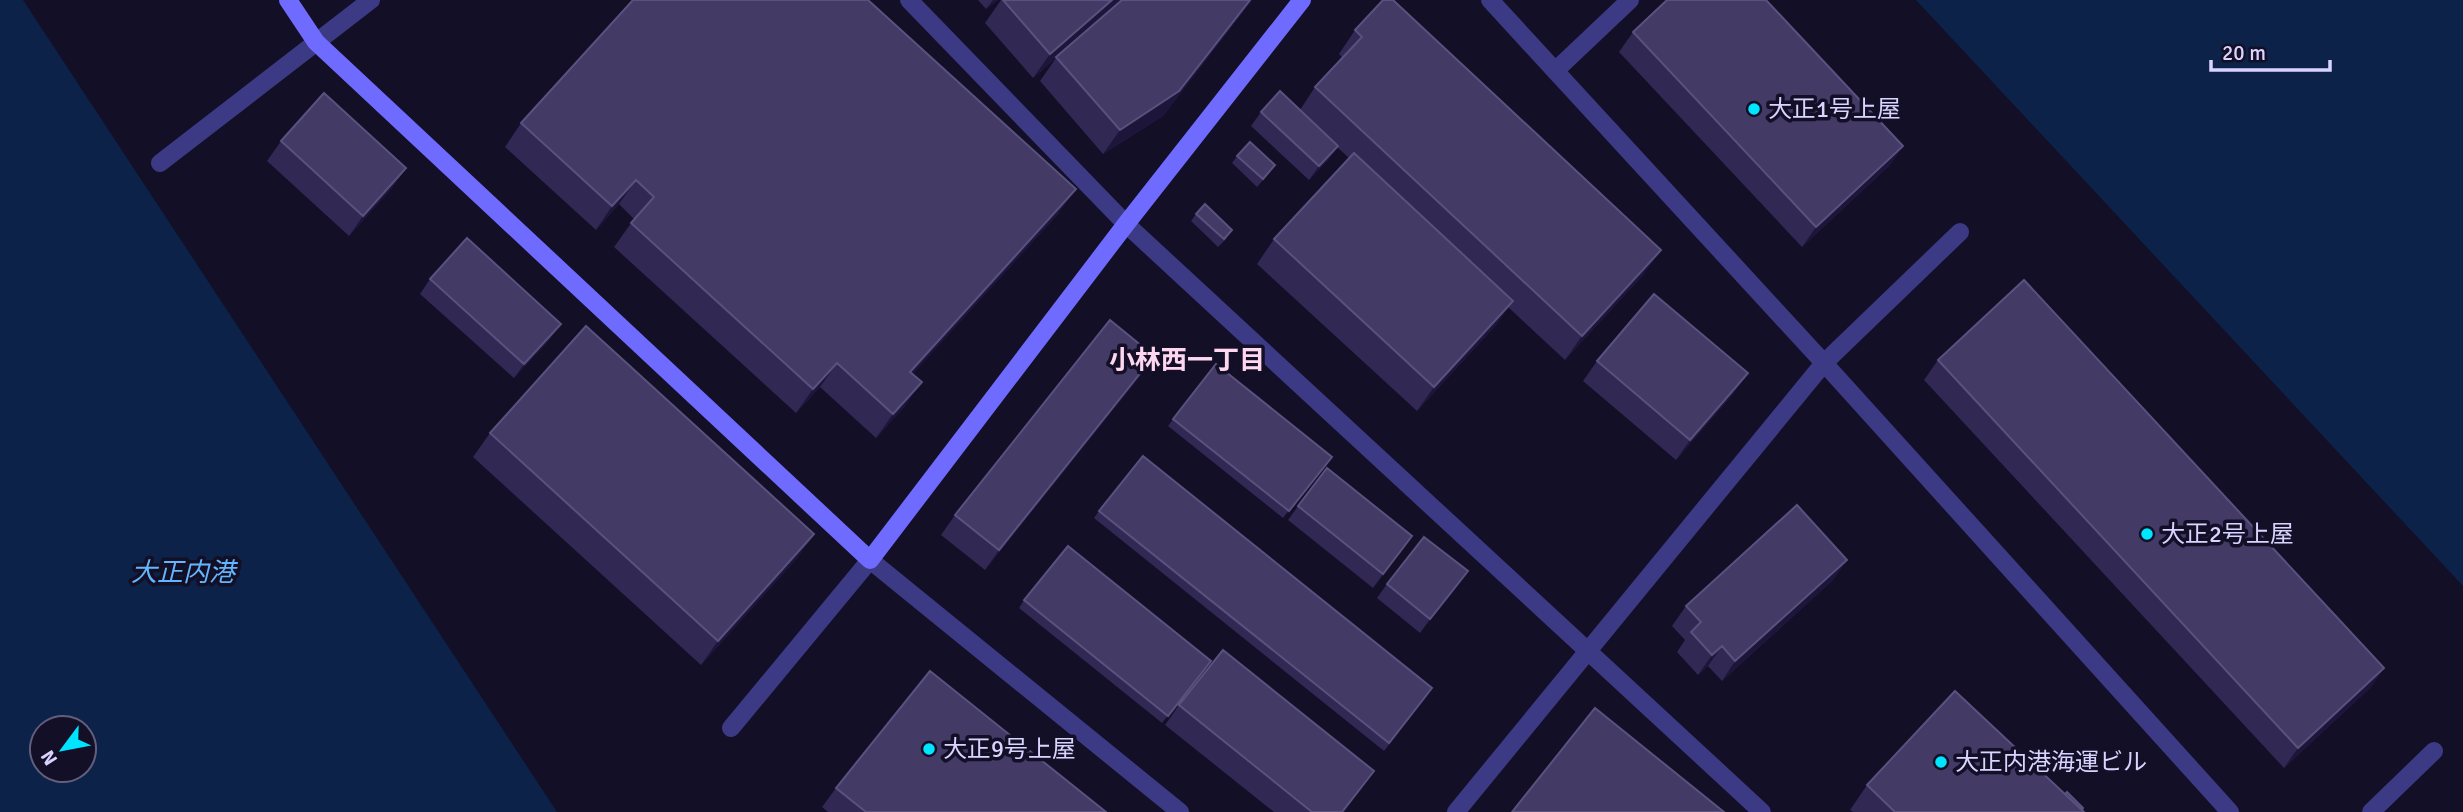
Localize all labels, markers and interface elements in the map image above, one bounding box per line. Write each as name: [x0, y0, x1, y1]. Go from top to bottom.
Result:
scale bar: [2211, 28, 2330, 72]
text: 20 m: [2222, 40, 2266, 66]
place label: 大正1号上屋: [1768, 94, 1901, 124]
marker: 大正1号上屋: [1746, 101, 1762, 117]
district label: 小林西一丁目: [1109, 345, 1265, 377]
place label: 大正2号上屋: [2161, 519, 2294, 549]
marker: 大正2号上屋: [2139, 526, 2155, 542]
water label: 大正内港: [131, 557, 239, 589]
north arrow: [28, 714, 98, 784]
place label: 大正9号上屋: [943, 734, 1076, 764]
marker: 大正9号上屋: [921, 741, 937, 757]
text: N: [36, 746, 63, 769]
place label: 大正内港海運ビル: [1955, 747, 2147, 777]
marker: 大正内港海運ビル: [1933, 754, 1949, 770]

